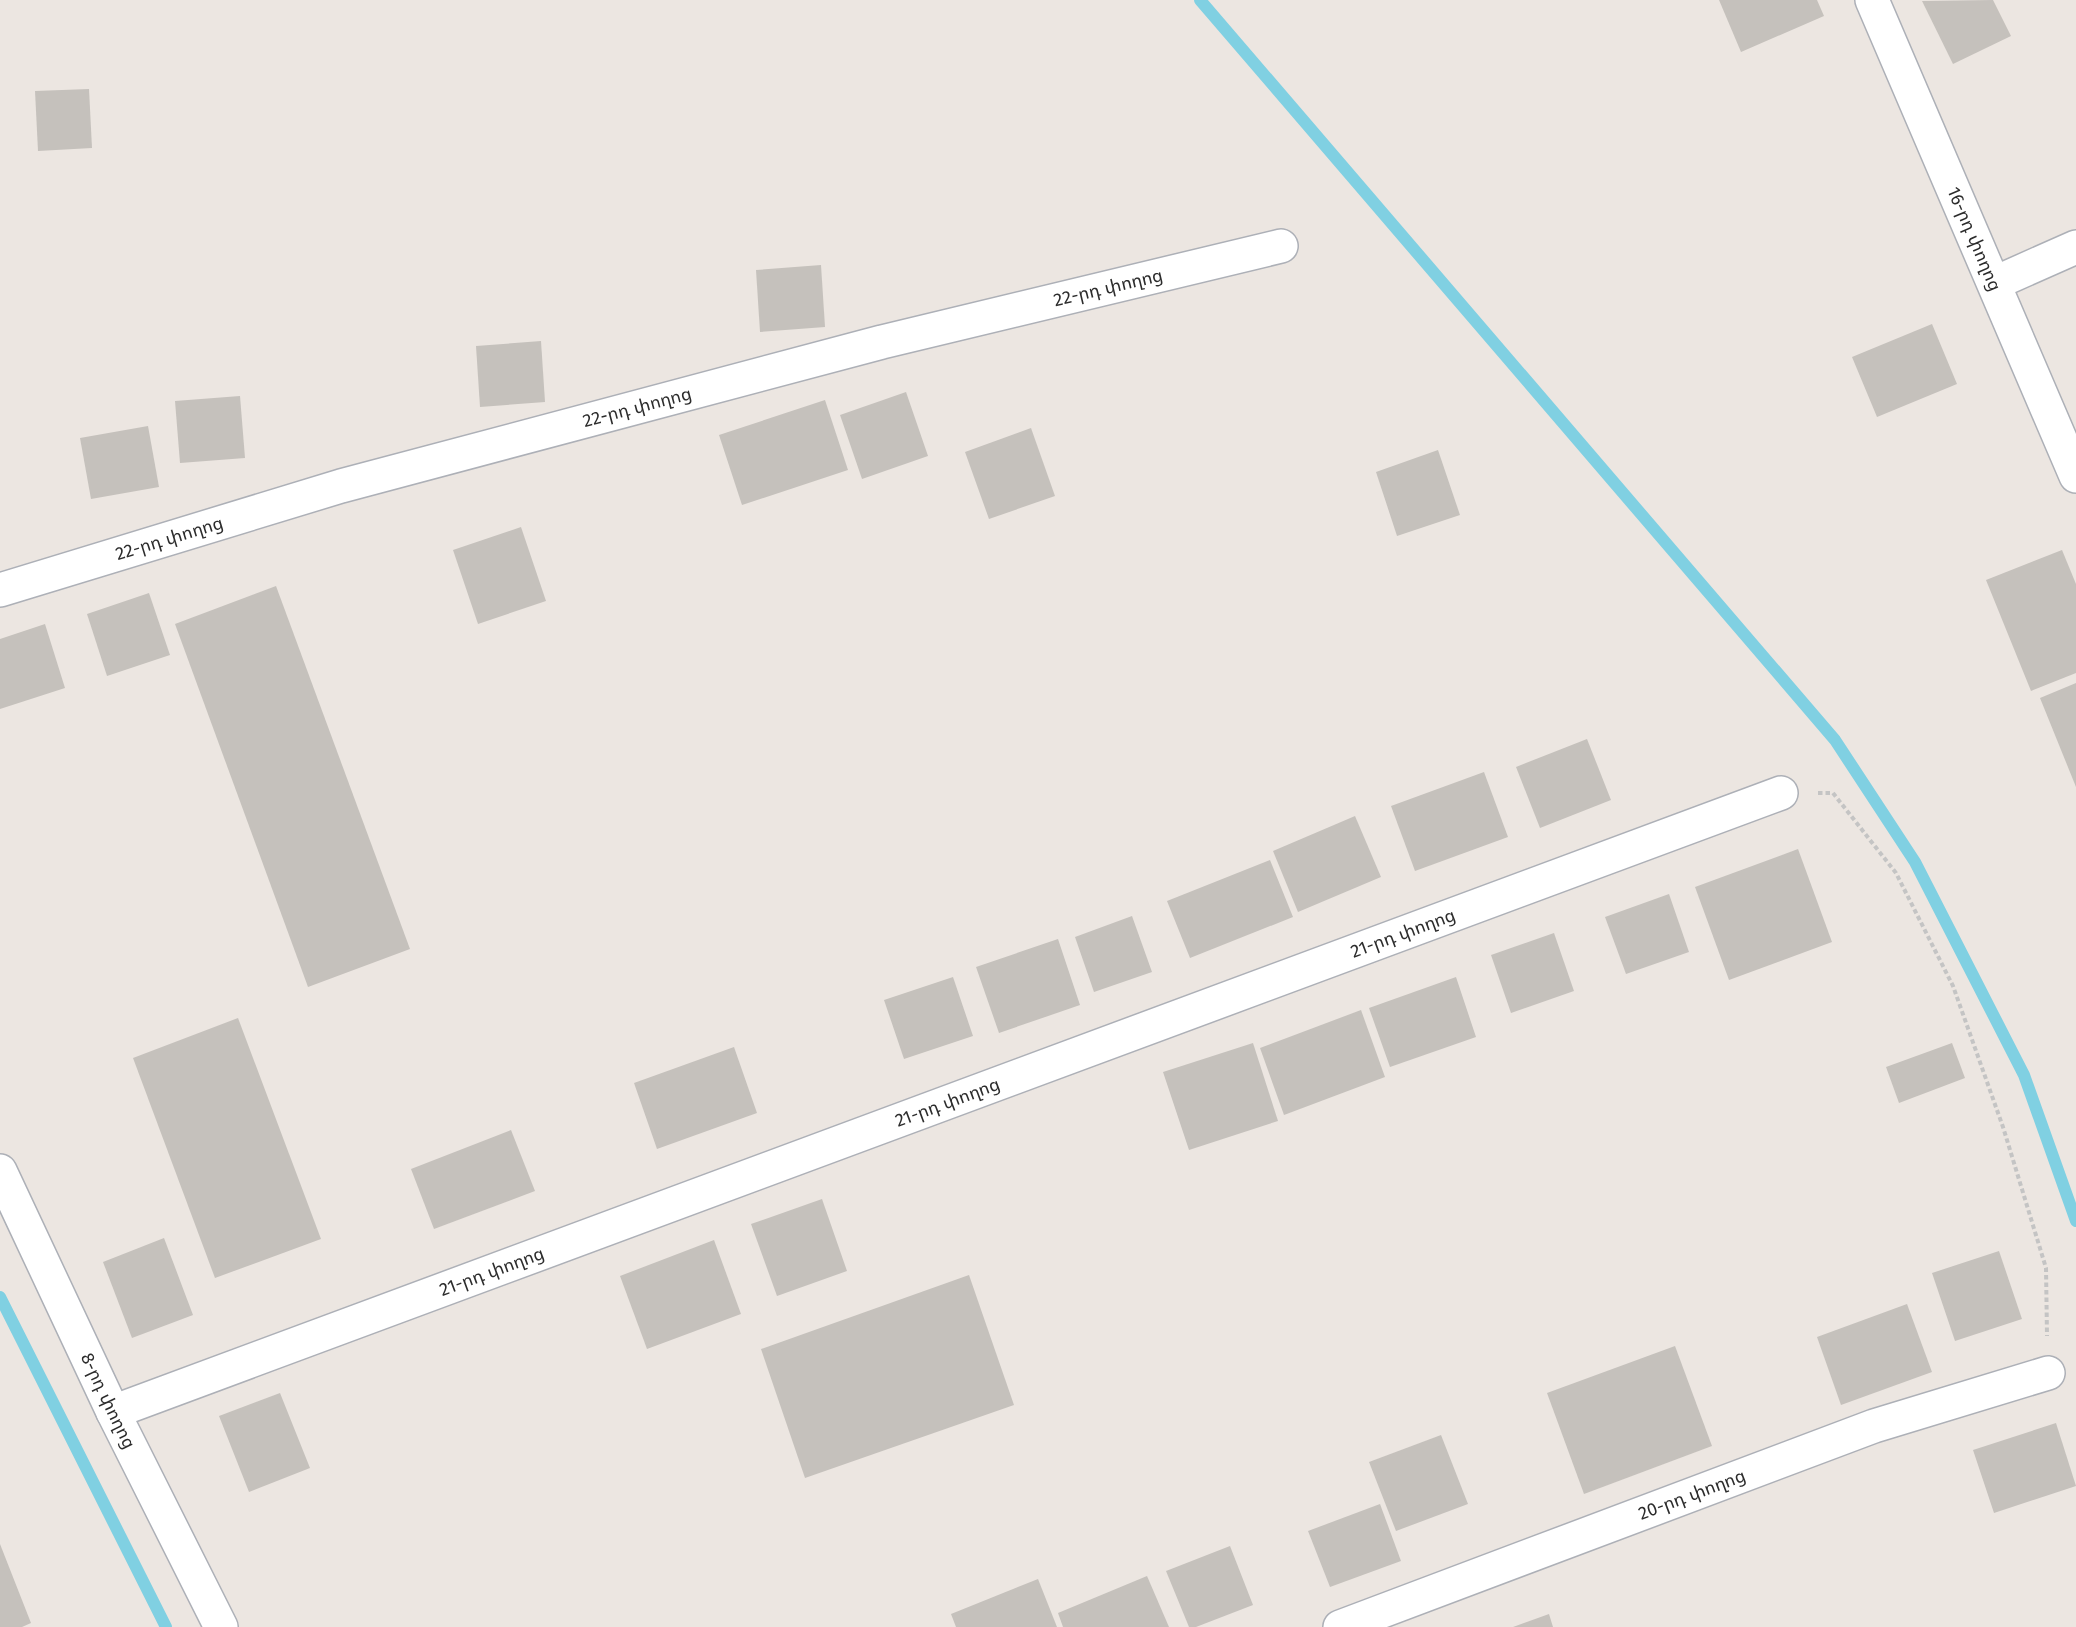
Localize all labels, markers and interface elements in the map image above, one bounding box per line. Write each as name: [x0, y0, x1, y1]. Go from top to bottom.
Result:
street label: 16-րդ փողոց: [1942, 184, 2006, 294]
street label: 22-րդ փողոց: [1051, 264, 1165, 311]
street label: 22-րդ փողոց: [580, 382, 694, 432]
street label: 22-րդ փողոց: [113, 512, 226, 565]
street label: 21-րդ փողոց: [1348, 904, 1458, 963]
street label: 21-րդ փողոց: [892, 1073, 1003, 1132]
street label: 21-րդ փողոց: [436, 1242, 547, 1301]
street label: 8-րդ փողոց: [76, 1349, 141, 1452]
street label: 20-րդ փողոց: [1635, 1464, 1749, 1525]

